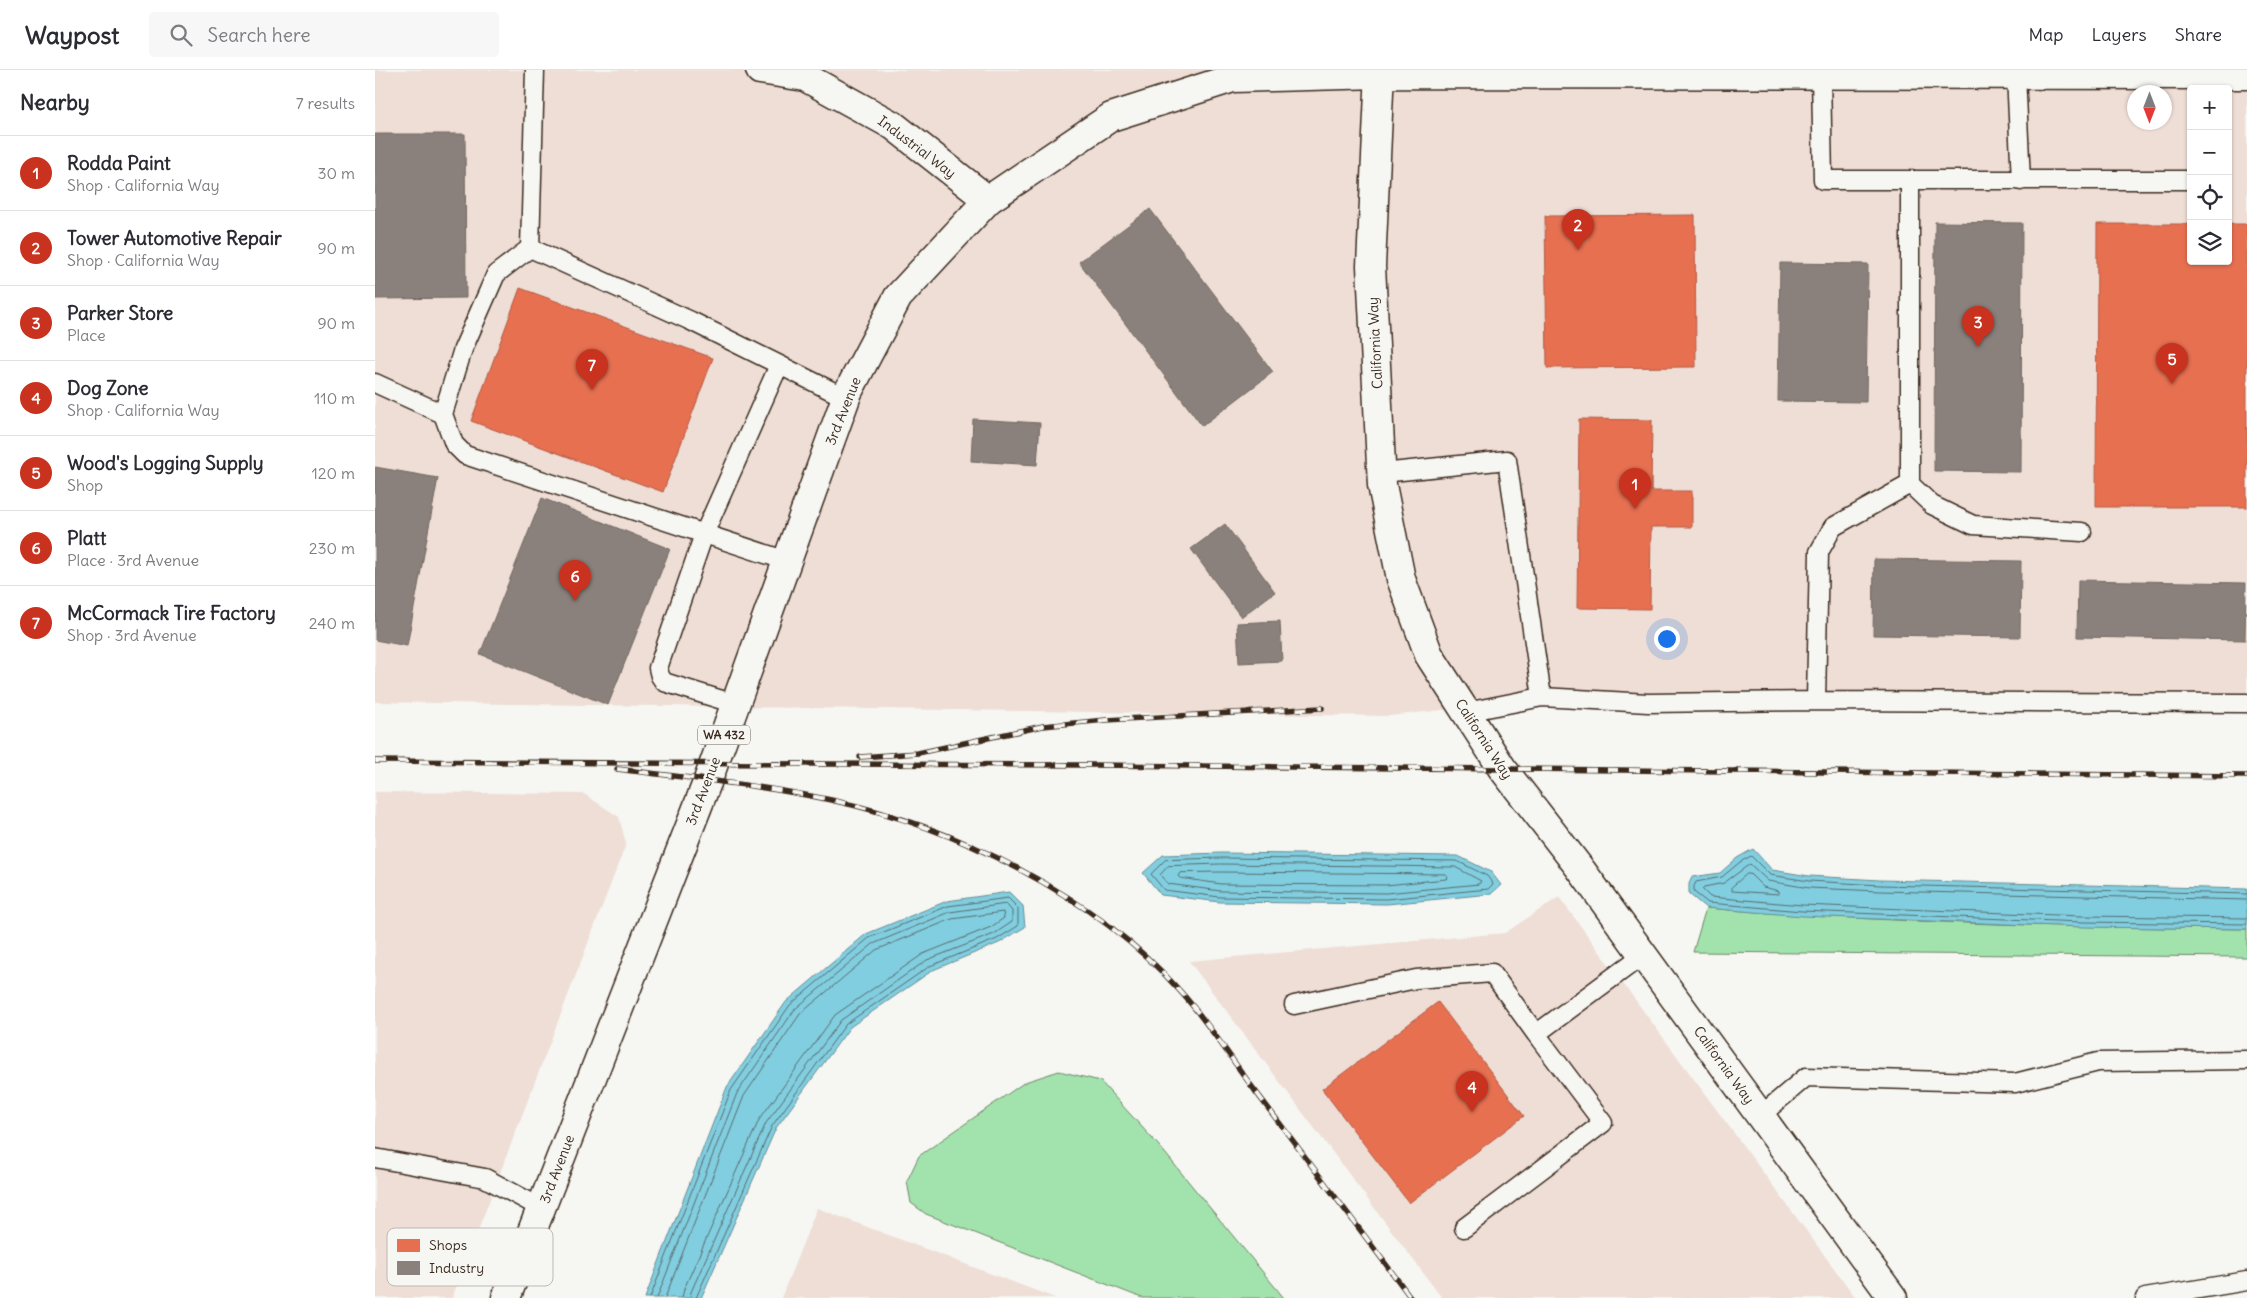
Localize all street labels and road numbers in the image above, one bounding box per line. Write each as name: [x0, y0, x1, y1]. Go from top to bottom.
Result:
street label: Industrial Way: [874, 112, 960, 182]
street label: California Way: [1364, 297, 1386, 389]
street label: 3rd Avenue: [821, 374, 865, 448]
street label: California Way: [1451, 695, 1517, 783]
road number: WA 432: [698, 726, 750, 744]
street label: 3rd Avenue: [682, 754, 724, 828]
street label: California Way: [1690, 1022, 1758, 1108]
street label: 3rd Avenue: [536, 1132, 578, 1206]

